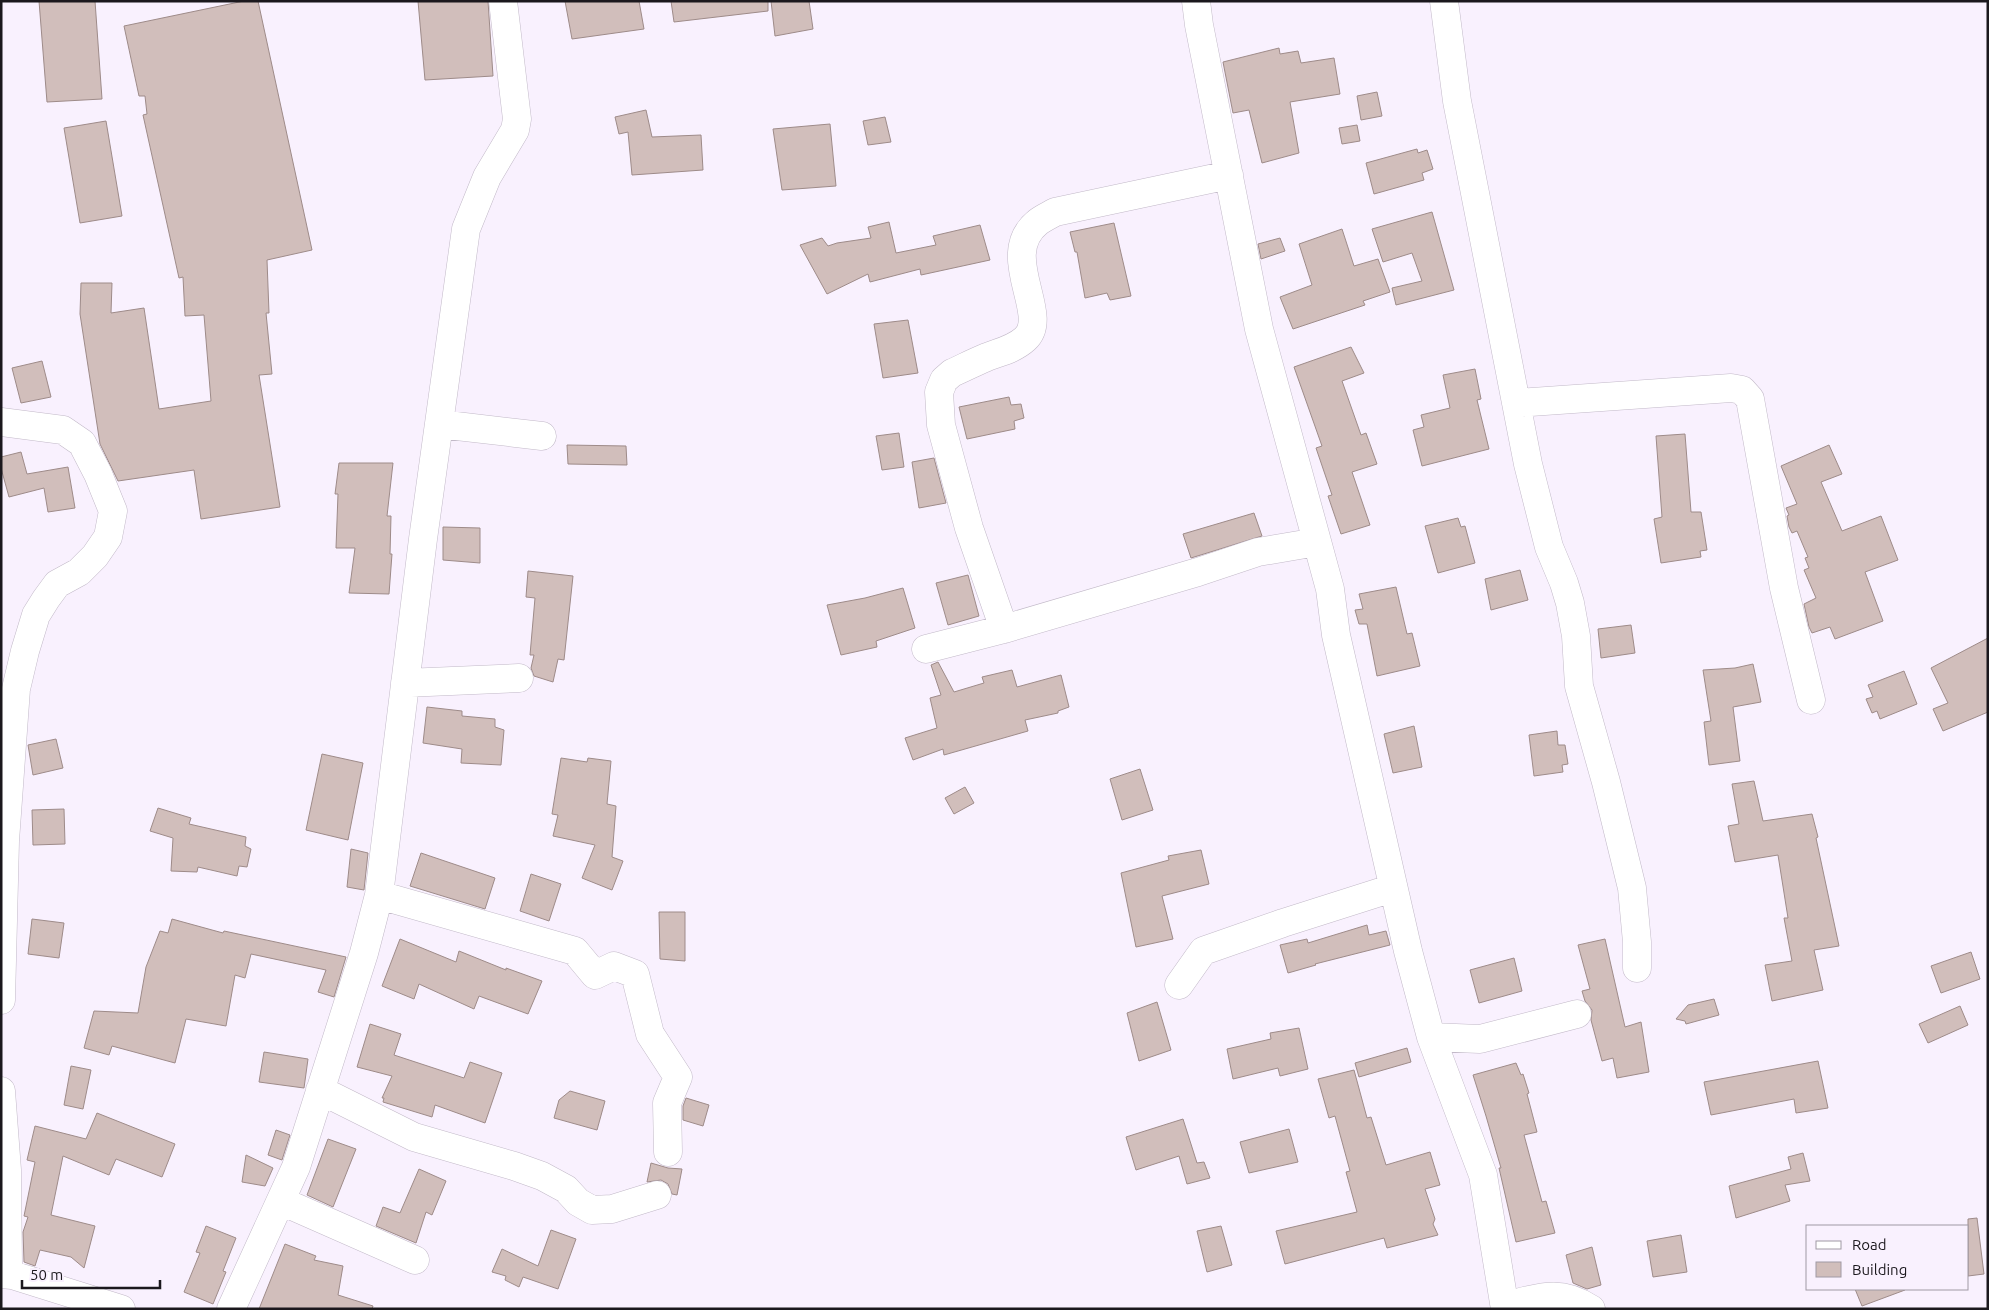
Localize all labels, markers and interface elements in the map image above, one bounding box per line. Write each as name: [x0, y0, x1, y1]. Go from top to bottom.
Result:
legend: [1806, 1225, 1969, 1290]
text: Road: [1852, 1236, 1887, 1253]
scale bar: [22, 1258, 160, 1290]
text: Building: [1852, 1261, 1907, 1278]
text: 50 m: [30, 1266, 63, 1283]

